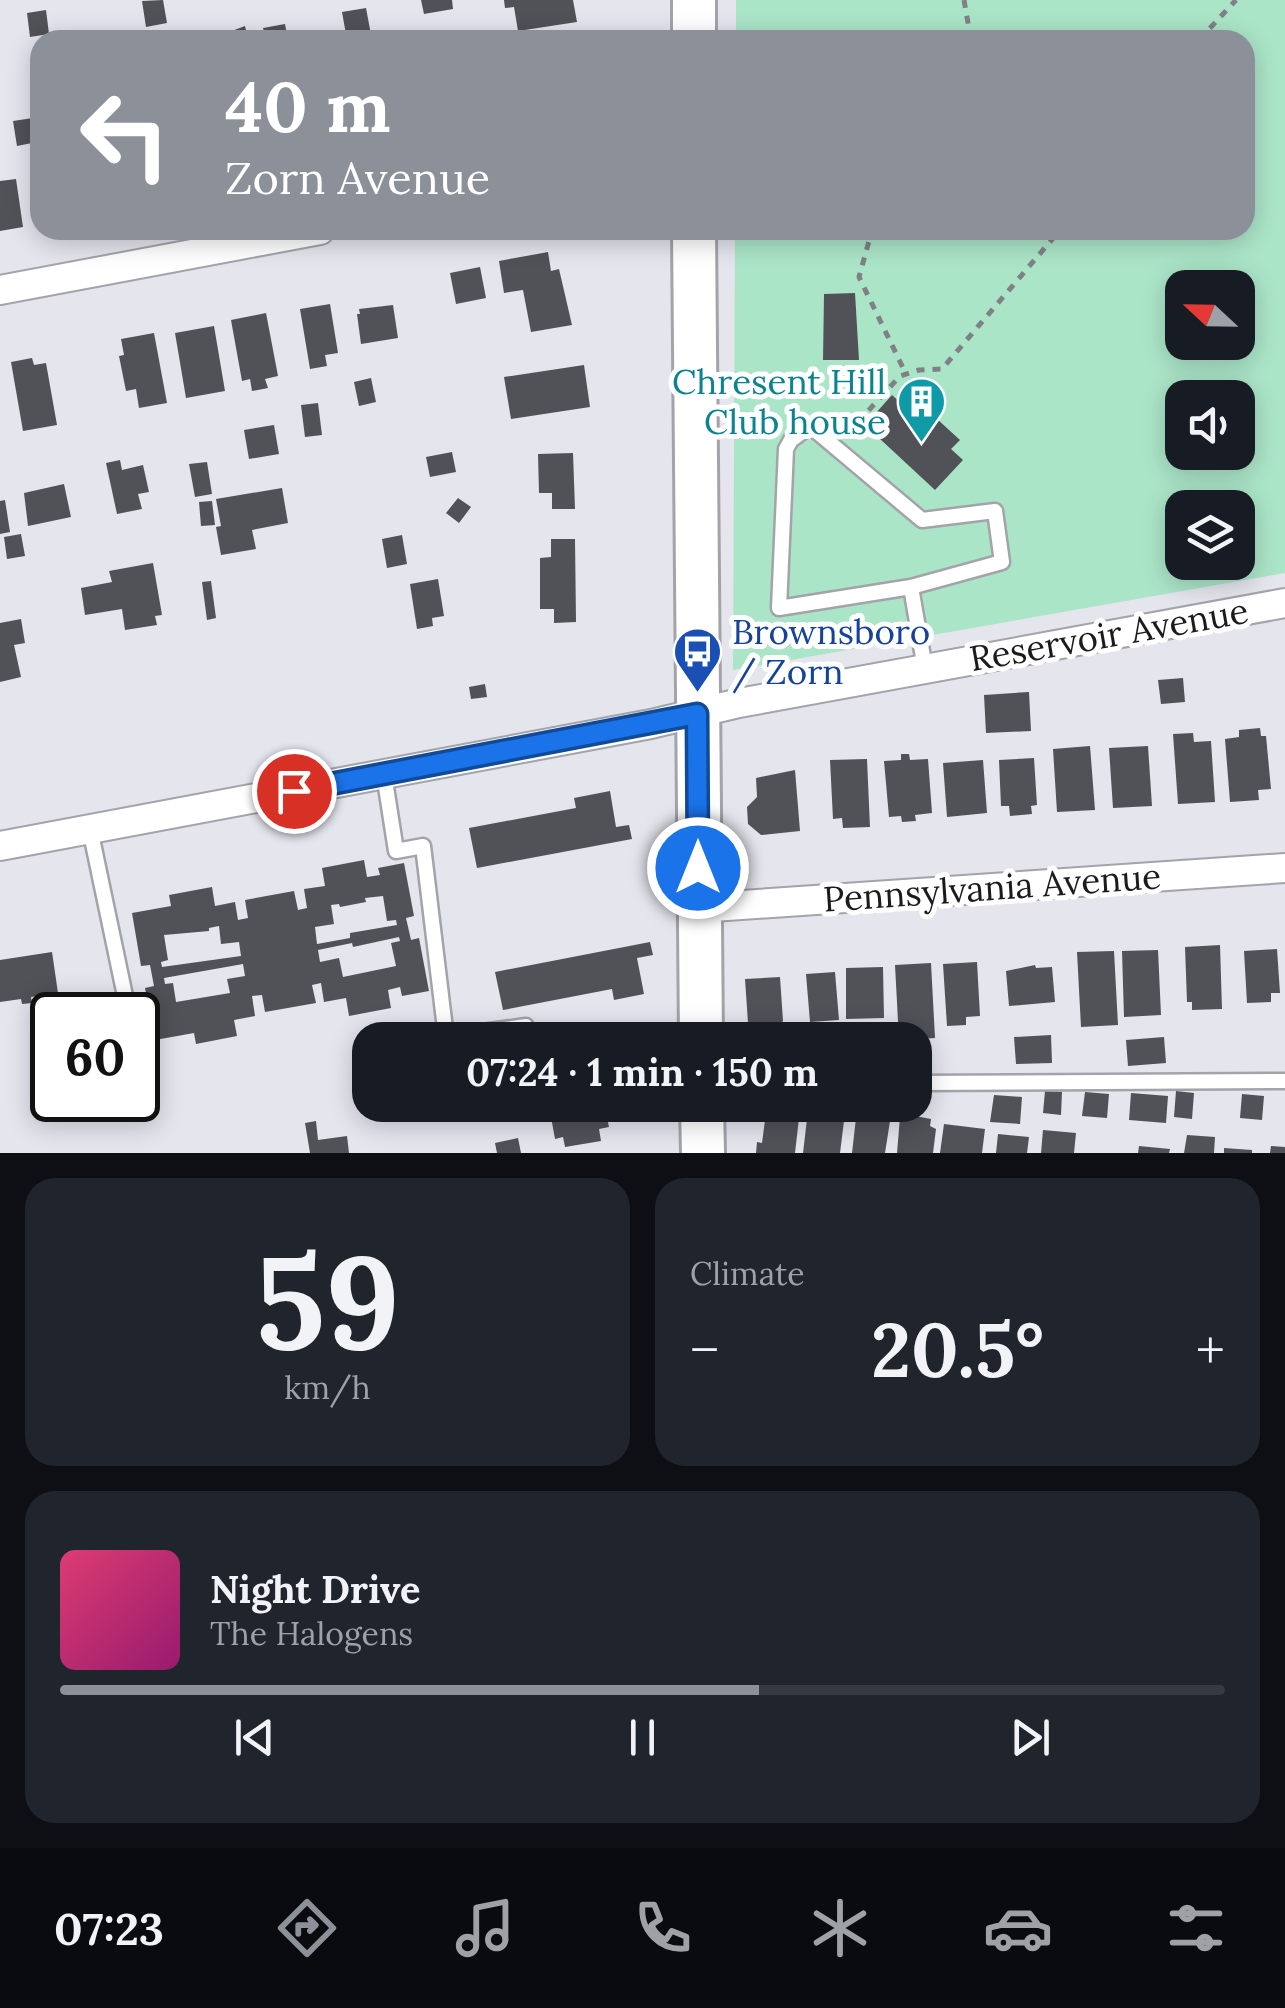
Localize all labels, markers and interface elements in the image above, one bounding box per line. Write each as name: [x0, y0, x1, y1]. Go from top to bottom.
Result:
text: 40 m: [225, 62, 391, 151]
icon: left: [60, 70, 190, 200]
text: Zorn Avenue: [225, 149, 490, 206]
north arrow: [1165, 270, 1255, 360]
map controls: [1165, 270, 1255, 580]
place label: Chresent Hill Club house: [672, 359, 886, 444]
building icon: Chresent Hill Club house: [895, 376, 947, 444]
button: sound: [1165, 380, 1255, 470]
button: layers: [1165, 490, 1255, 580]
street label: Reservoir Avenue: [966, 588, 1252, 681]
place label: Brownsboro / Zorn: [732, 609, 930, 694]
bus stop icon: Brownsboro / Zorn: [671, 626, 723, 694]
pin: [252, 749, 337, 834]
icon: arrive: [267, 764, 322, 819]
position arrow: [646, 816, 750, 920]
street label: Pennsylvania Avenue: [821, 853, 1162, 922]
speed limit sign: 60: [30, 992, 160, 1122]
text: 07:24 · 1 min · 150 m: [466, 1048, 818, 1096]
text: 59: [255, 1218, 400, 1385]
text: Climate: [690, 1253, 805, 1294]
text: 20.5°: [871, 1302, 1044, 1398]
text: −: [690, 1315, 719, 1385]
text: +: [1196, 1315, 1225, 1385]
text: km/h: [284, 1367, 371, 1408]
text: Night Drive: [210, 1565, 421, 1613]
text: The Halogens: [210, 1613, 413, 1654]
icon: previous: [227, 1710, 282, 1765]
icon: pause: [615, 1710, 670, 1765]
icon: next: [1003, 1710, 1058, 1765]
icon: directions: [272, 1893, 342, 1963]
icon: music: [450, 1893, 520, 1963]
icon: phone: [628, 1893, 698, 1963]
icon: climate: [805, 1893, 875, 1963]
icon: car: [983, 1893, 1053, 1963]
icon: filters: [1161, 1893, 1231, 1963]
text: 07:23: [54, 1900, 164, 1957]

